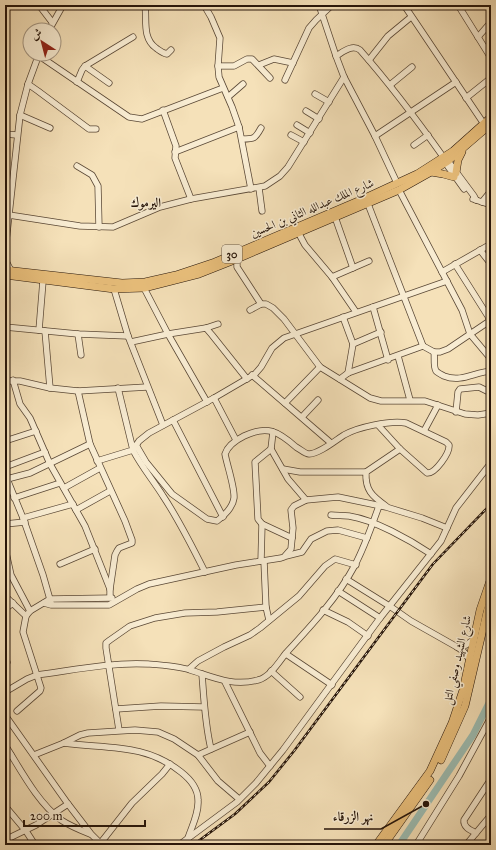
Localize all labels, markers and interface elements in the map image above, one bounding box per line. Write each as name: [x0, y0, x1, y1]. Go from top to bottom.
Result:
north arrow: [22, 22, 62, 62]
text: ش: [28, 26, 45, 43]
street label: شارع الملك عبدالله الثاني بن الحسين: [248, 176, 378, 244]
district label: اليرموك: [131, 195, 161, 211]
road number: 30: [222, 245, 242, 263]
street label: شارع الشهيد وصفي التل: [440, 614, 479, 707]
scale bar: [24, 802, 145, 828]
callout: نهر الزرقاء: [324, 804, 381, 829]
text: 200 m: [30, 809, 63, 823]
text: نهر الزرقاء: [333, 809, 373, 826]

